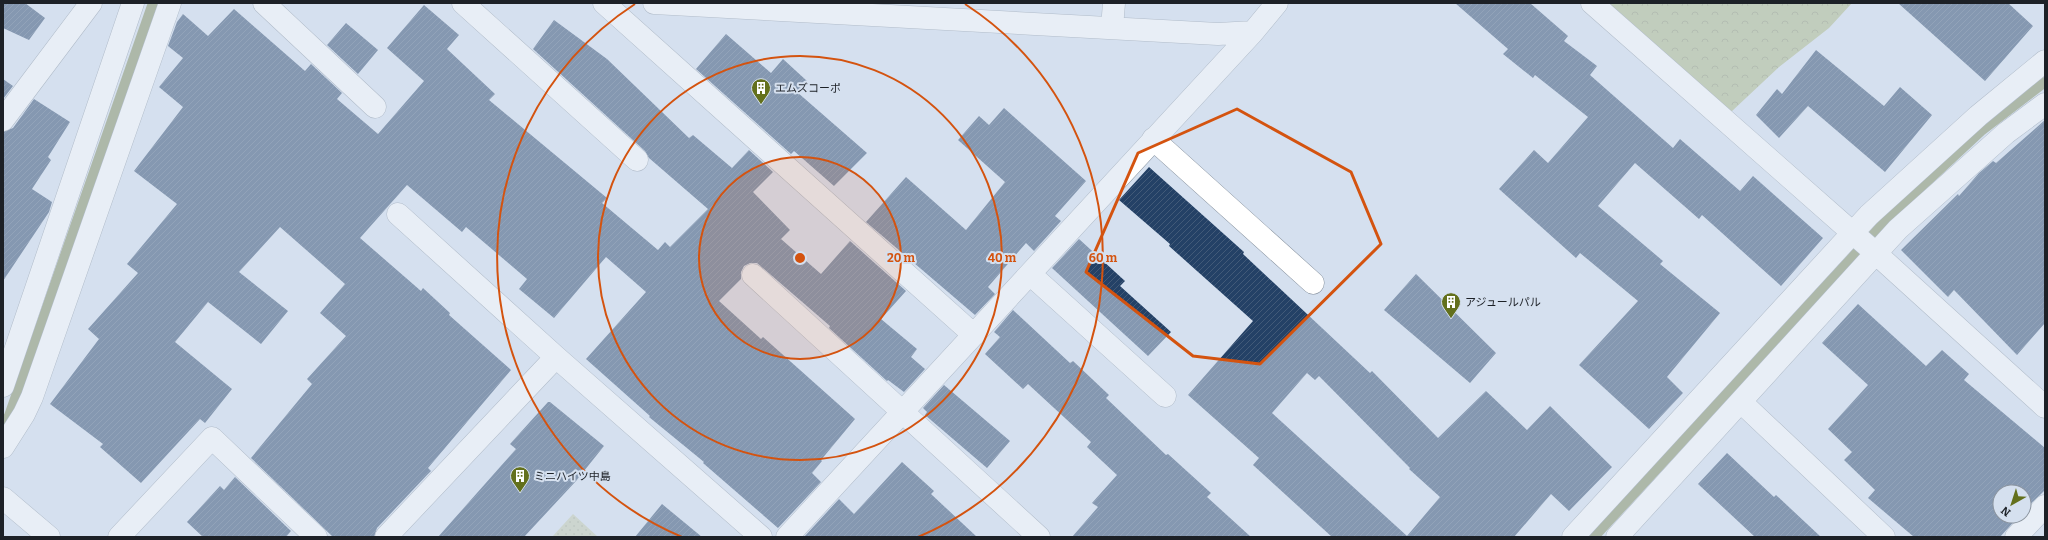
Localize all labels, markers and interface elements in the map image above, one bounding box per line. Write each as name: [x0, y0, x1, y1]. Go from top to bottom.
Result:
building icon: エムズコーポ: [750, 77, 772, 105]
place label: エムズコーポ: [775, 82, 841, 95]
centre of rings: [793, 251, 807, 265]
text: 20 m: [887, 251, 916, 265]
text: 40 m: [988, 251, 1017, 265]
text: 60 m: [1089, 251, 1118, 265]
building icon: アジュールパル: [1440, 291, 1462, 319]
place label: アジュールパル: [1465, 296, 1541, 309]
building icon: ミニハイツ中島: [509, 465, 531, 493]
place label: ミニハイツ中島: [534, 470, 611, 483]
north arrow: [1992, 484, 2032, 524]
text: N: [1998, 503, 2013, 519]

